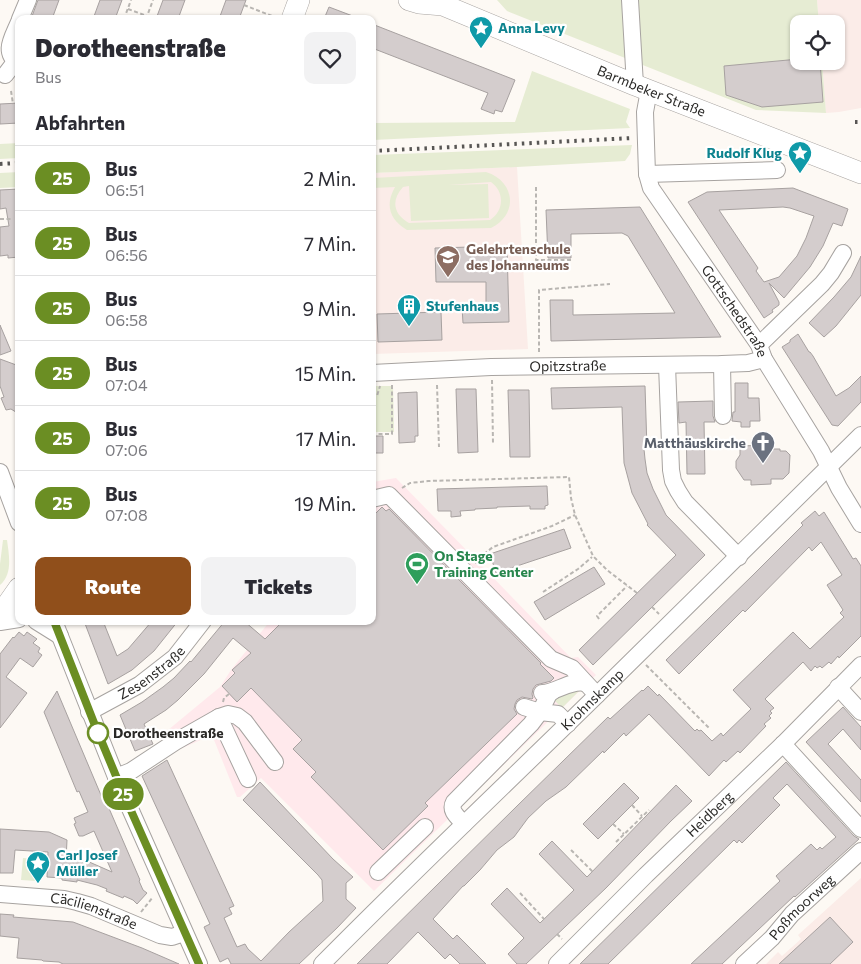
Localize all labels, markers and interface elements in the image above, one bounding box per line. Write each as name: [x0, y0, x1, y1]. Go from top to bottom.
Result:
place icon: Anna Levy: [468, 15, 494, 49]
map controls: [790, 15, 845, 70]
button: locate: [790, 15, 845, 70]
place label: Anna Levy: [498, 19, 565, 36]
button: heart: [304, 32, 356, 84]
text: Dorotheenstraße: [35, 33, 226, 62]
street label: Barmbeker Straße: [595, 61, 708, 120]
text: Bus: [35, 67, 62, 86]
text: Abfahrten: [35, 111, 125, 134]
place icon: Rudolf Klug: [787, 140, 813, 174]
place label: Rudolf Klug: [706, 144, 782, 161]
text: Bus: [105, 157, 137, 180]
text: 25: [52, 167, 73, 189]
text: 2 Min.: [303, 167, 356, 190]
text: 06:51: [105, 180, 145, 199]
text: Bus: [105, 222, 137, 245]
text: 25: [52, 232, 73, 254]
text: 7 Min.: [304, 232, 356, 255]
place label: Gelehrtenschule des Johanneums: [466, 240, 571, 273]
school or university icon: Gelehrtenschule des Johanneums: [435, 244, 461, 278]
text: 06:56: [105, 245, 148, 264]
street label: Gottschedstraße: [698, 261, 772, 359]
text: Bus: [105, 287, 137, 310]
building icon: Stufenhaus: [396, 293, 422, 327]
text: 25: [52, 297, 73, 319]
text: 9 Min.: [302, 297, 356, 320]
place label: Stufenhaus: [426, 297, 500, 314]
text: 06:58: [105, 310, 148, 329]
text: Bus: [105, 352, 137, 375]
street label: Opitzstraße: [529, 357, 606, 375]
text: 25: [52, 362, 73, 384]
text: 15 Min.: [295, 362, 356, 385]
text: 07:04: [105, 375, 148, 394]
text: Bus: [105, 417, 137, 440]
text: 25: [52, 427, 73, 449]
text: 17 Min.: [296, 427, 356, 450]
church icon: Matthäuskirche: [750, 430, 776, 464]
place label: Matthäuskirche: [644, 434, 746, 451]
text: 07:06: [105, 440, 148, 459]
text: Bus: [105, 482, 137, 505]
text: 25: [52, 492, 73, 514]
text: 19 Min.: [294, 492, 356, 515]
text: 07:08: [105, 505, 148, 524]
place label: On Stage Training Center: [434, 547, 534, 580]
sports icon: On Stage Training Center: [404, 551, 430, 585]
button: Route: [35, 557, 191, 615]
button: Tickets: [201, 557, 356, 615]
street label: Zesenstraße: [115, 643, 188, 703]
street label: Krohnskamp: [557, 665, 627, 734]
marker: Dorotheenstraße: [87, 722, 109, 744]
place label: Dorotheenstraße: [113, 724, 224, 741]
line badge: 25: [100, 778, 146, 810]
text: 25: [113, 783, 133, 805]
street label: Heidberg: [682, 787, 737, 840]
place label: Carl Josef Müller: [56, 846, 118, 879]
place icon: Carl Josef Müller: [25, 850, 51, 884]
street label: Poßmoorweg: [765, 870, 838, 943]
street label: Cäcilienstraße: [50, 889, 140, 932]

